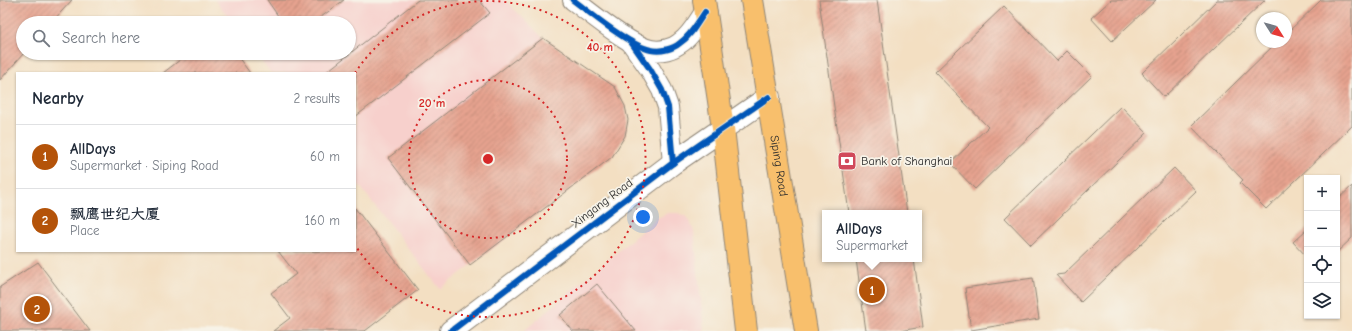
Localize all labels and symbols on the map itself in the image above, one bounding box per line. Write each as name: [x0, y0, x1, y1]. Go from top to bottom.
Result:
north arrow: [1256, 12, 1292, 48]
text: 40 m: [587, 40, 613, 54]
text: 20 m: [419, 96, 445, 110]
street label: Siping Road: [767, 134, 791, 197]
bank icon: Bank of Shanghai: [836, 150, 858, 172]
centre of rings: [481, 152, 495, 166]
place label: Bank of Shanghai: [861, 154, 952, 168]
street label: Xingang Road: [569, 175, 635, 231]
your location: [633, 207, 653, 227]
pin: 1: [859, 275, 885, 305]
pin: 2: [24, 294, 50, 324]

